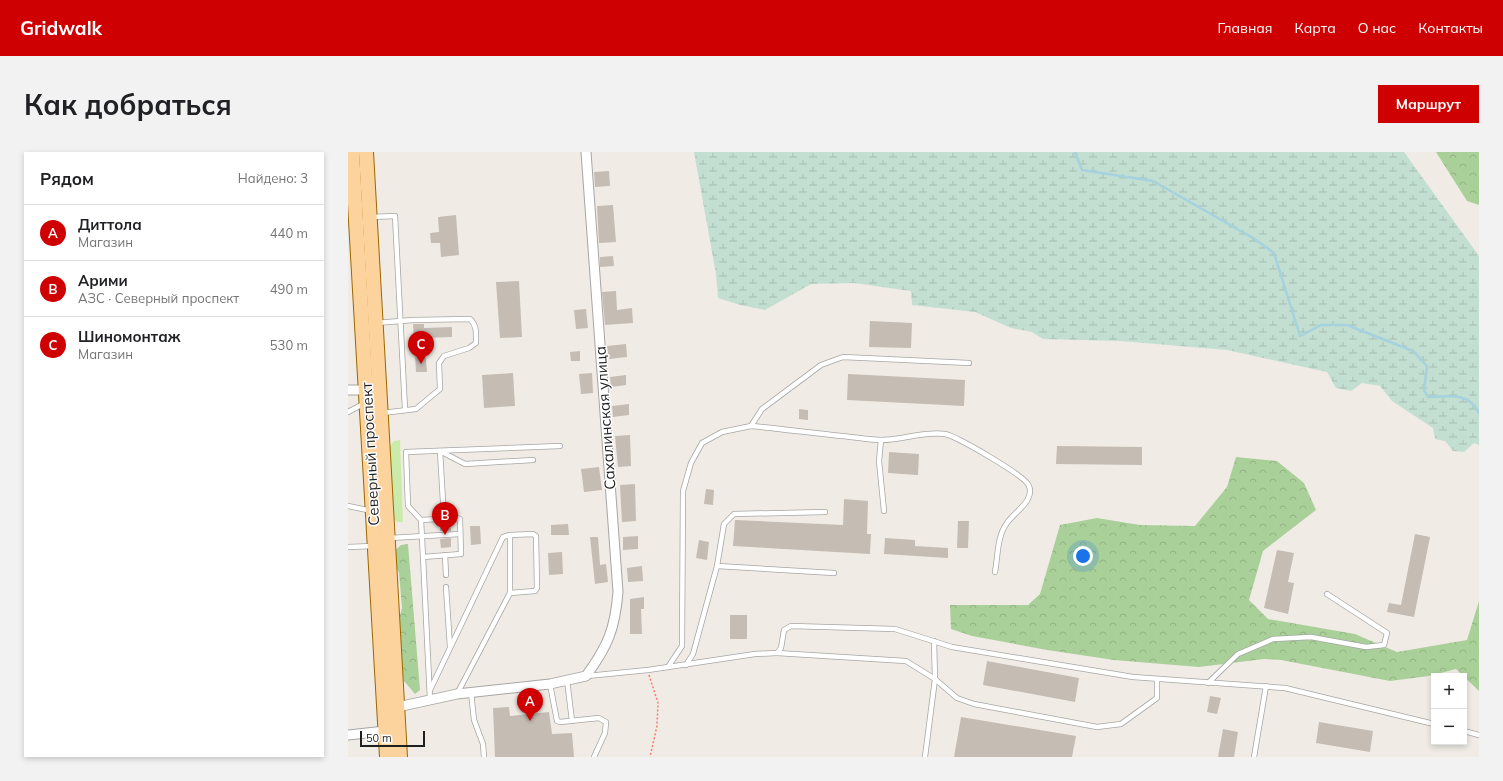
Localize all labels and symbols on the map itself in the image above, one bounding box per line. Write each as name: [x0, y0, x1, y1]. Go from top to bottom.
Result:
pin: C: [408, 331, 434, 364]
street label: Сахалинская улица: [591, 346, 619, 490]
street label: Северный проспект: [357, 382, 383, 526]
pin: B: [432, 502, 458, 535]
your location: [1073, 546, 1093, 566]
pin: A: [517, 688, 543, 721]
scale bar: [360, 729, 425, 748]

